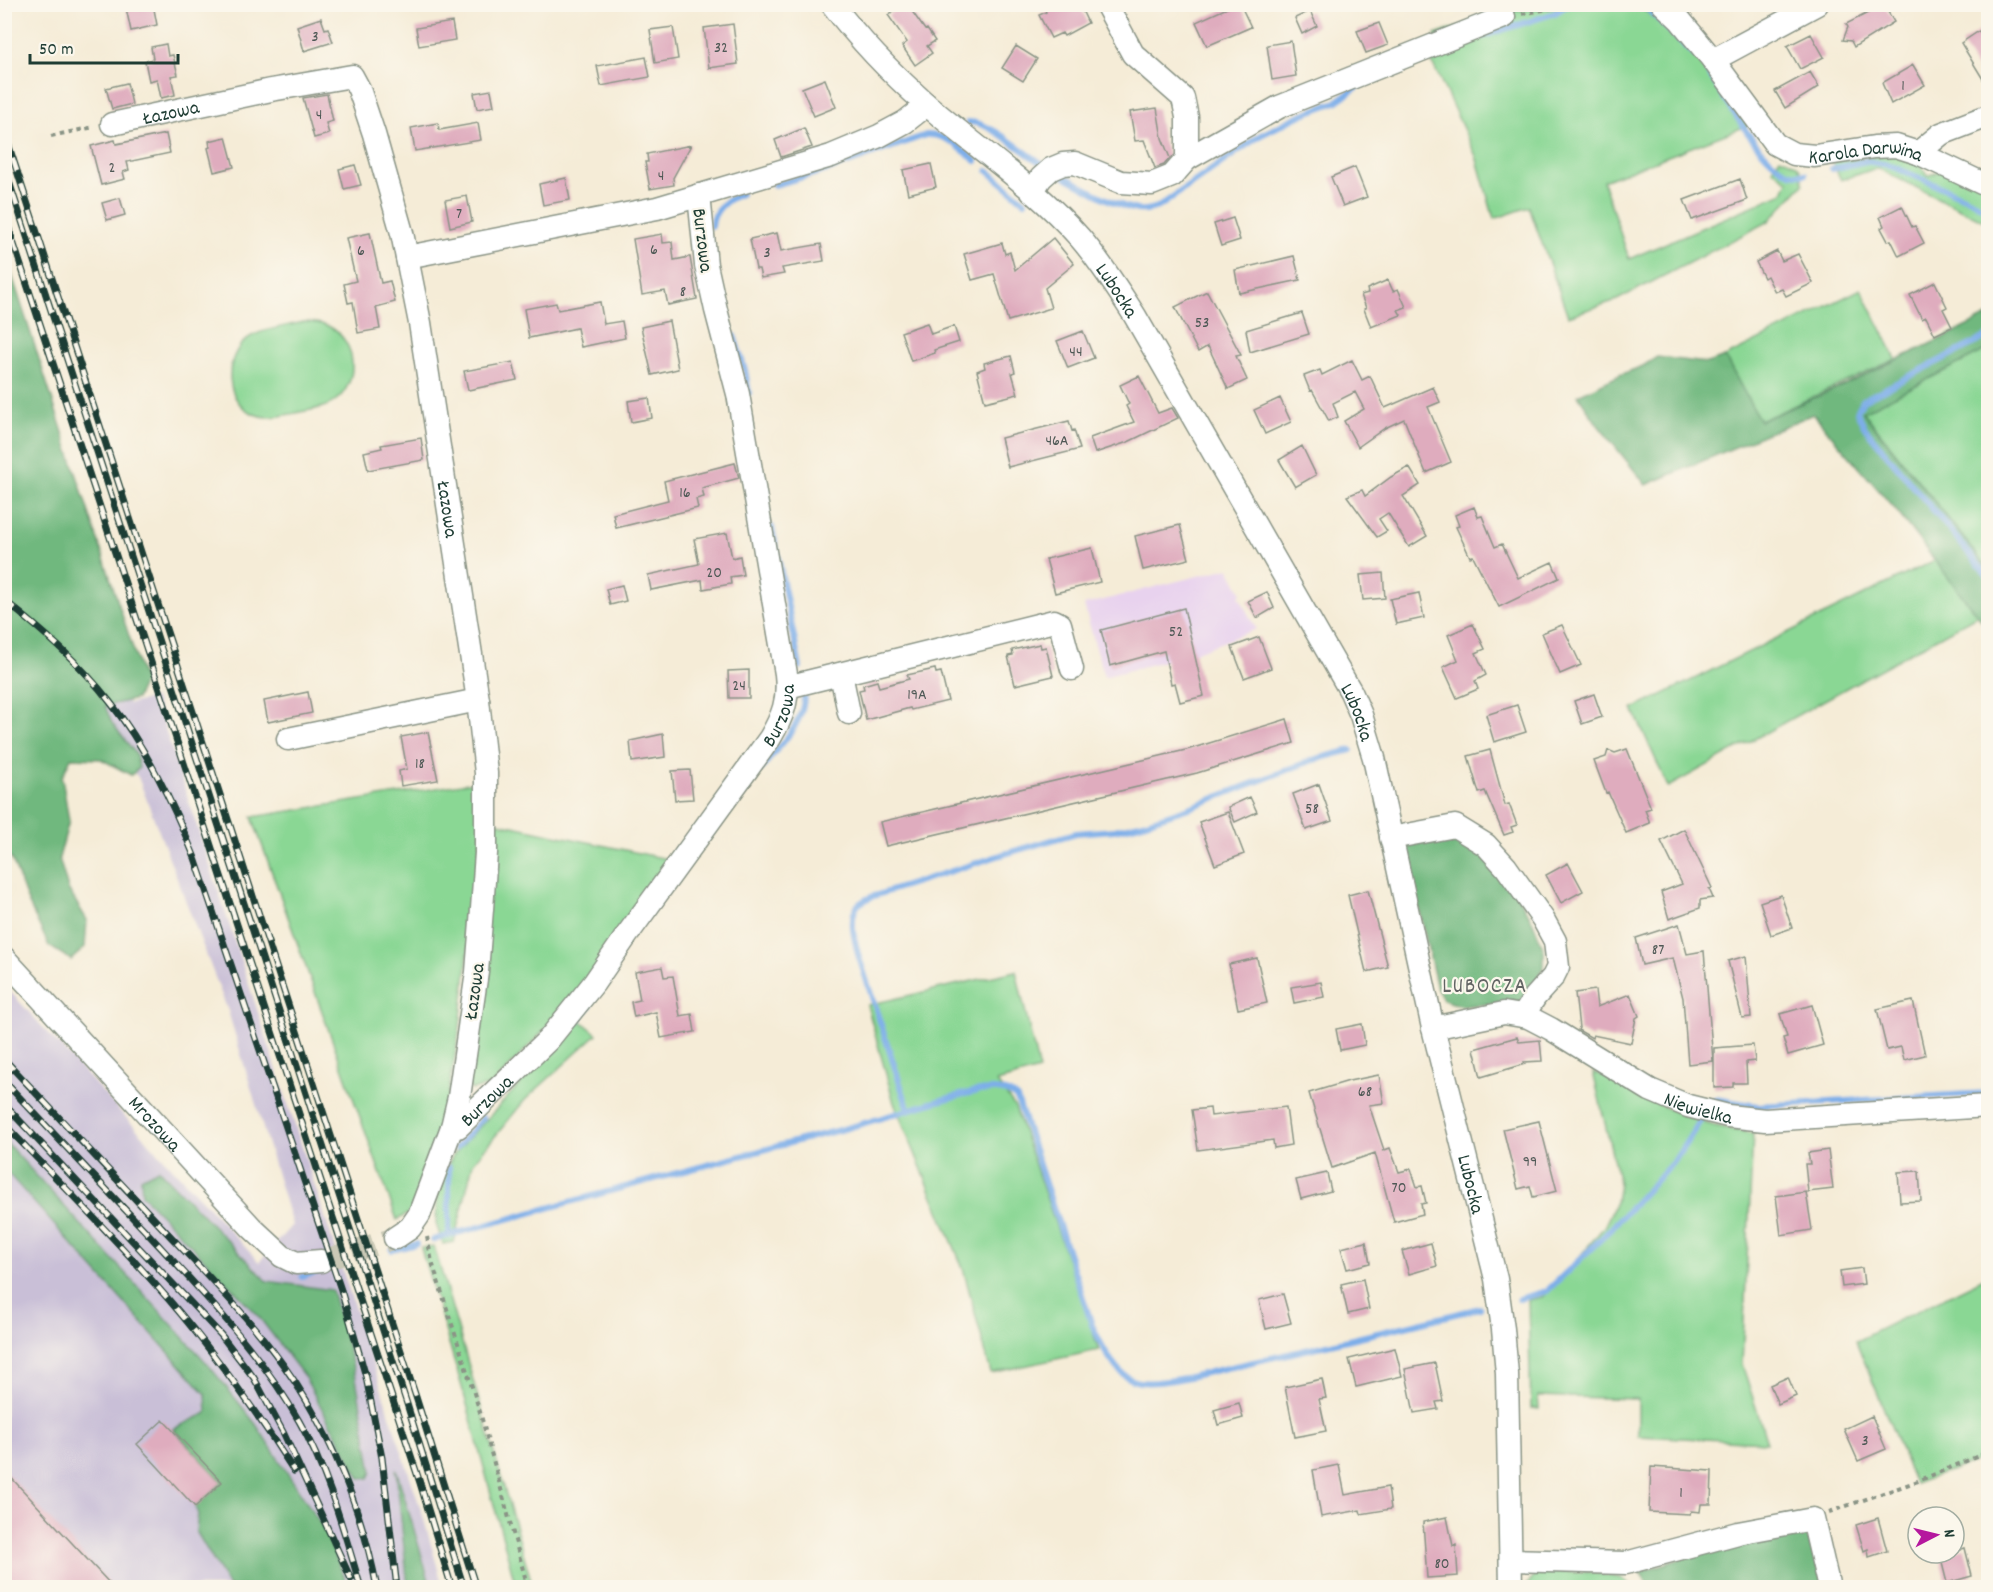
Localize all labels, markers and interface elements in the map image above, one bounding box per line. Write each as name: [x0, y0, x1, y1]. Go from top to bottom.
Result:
house number: 3: [311, 26, 319, 49]
scale bar: [30, 27, 178, 65]
house number: 32: [714, 37, 728, 60]
text: 50 m: [39, 38, 74, 63]
house number: 1: [1901, 75, 1905, 98]
street label: Łazowa: [140, 95, 203, 134]
house number: 4: [316, 104, 322, 127]
street label: Karola Darwina: [1807, 135, 1928, 173]
house number: 2: [109, 157, 116, 180]
house number: 4: [658, 165, 664, 188]
house number: 7: [456, 203, 462, 226]
street label: Burzowa: [683, 207, 719, 275]
house number: 6: [650, 239, 658, 262]
house number: 6: [357, 240, 365, 263]
house number: 3: [763, 242, 771, 265]
street label: Lubocka: [1087, 259, 1144, 325]
house number: 8: [680, 281, 686, 304]
house number: 53: [1195, 312, 1209, 335]
house number: 44: [1069, 341, 1083, 364]
house number: 46A: [1045, 430, 1069, 453]
street label: Łazowa: [427, 478, 464, 540]
house number: 16: [679, 482, 691, 505]
house number: 20: [706, 562, 722, 585]
house number: 52: [1169, 621, 1183, 644]
house number: 24: [732, 675, 746, 698]
street label: Lubocka: [1332, 679, 1379, 745]
street label: Burzowa: [757, 683, 804, 754]
house number: 19A: [907, 684, 927, 707]
house number: 18: [415, 753, 425, 776]
house number: 58: [1305, 798, 1319, 821]
house number: 87: [1652, 939, 1664, 962]
street label: Łazowa: [458, 961, 494, 1022]
district label: LUBOCZA: [1442, 972, 1528, 1003]
street label: Burzowa: [455, 1069, 521, 1134]
house number: 68: [1358, 1081, 1372, 1104]
street label: Niewielka: [1659, 1086, 1736, 1134]
street label: Mrozowa: [120, 1091, 187, 1160]
house number: 99: [1523, 1151, 1537, 1174]
street label: Lubocka: [1448, 1152, 1490, 1218]
house number: 70: [1392, 1177, 1406, 1200]
house number: 3: [1861, 1430, 1869, 1453]
house number: 1: [1679, 1482, 1683, 1505]
north arrow: [1906, 1505, 1966, 1565]
text: N: [1937, 1528, 1960, 1539]
house number: 80: [1434, 1553, 1450, 1576]

